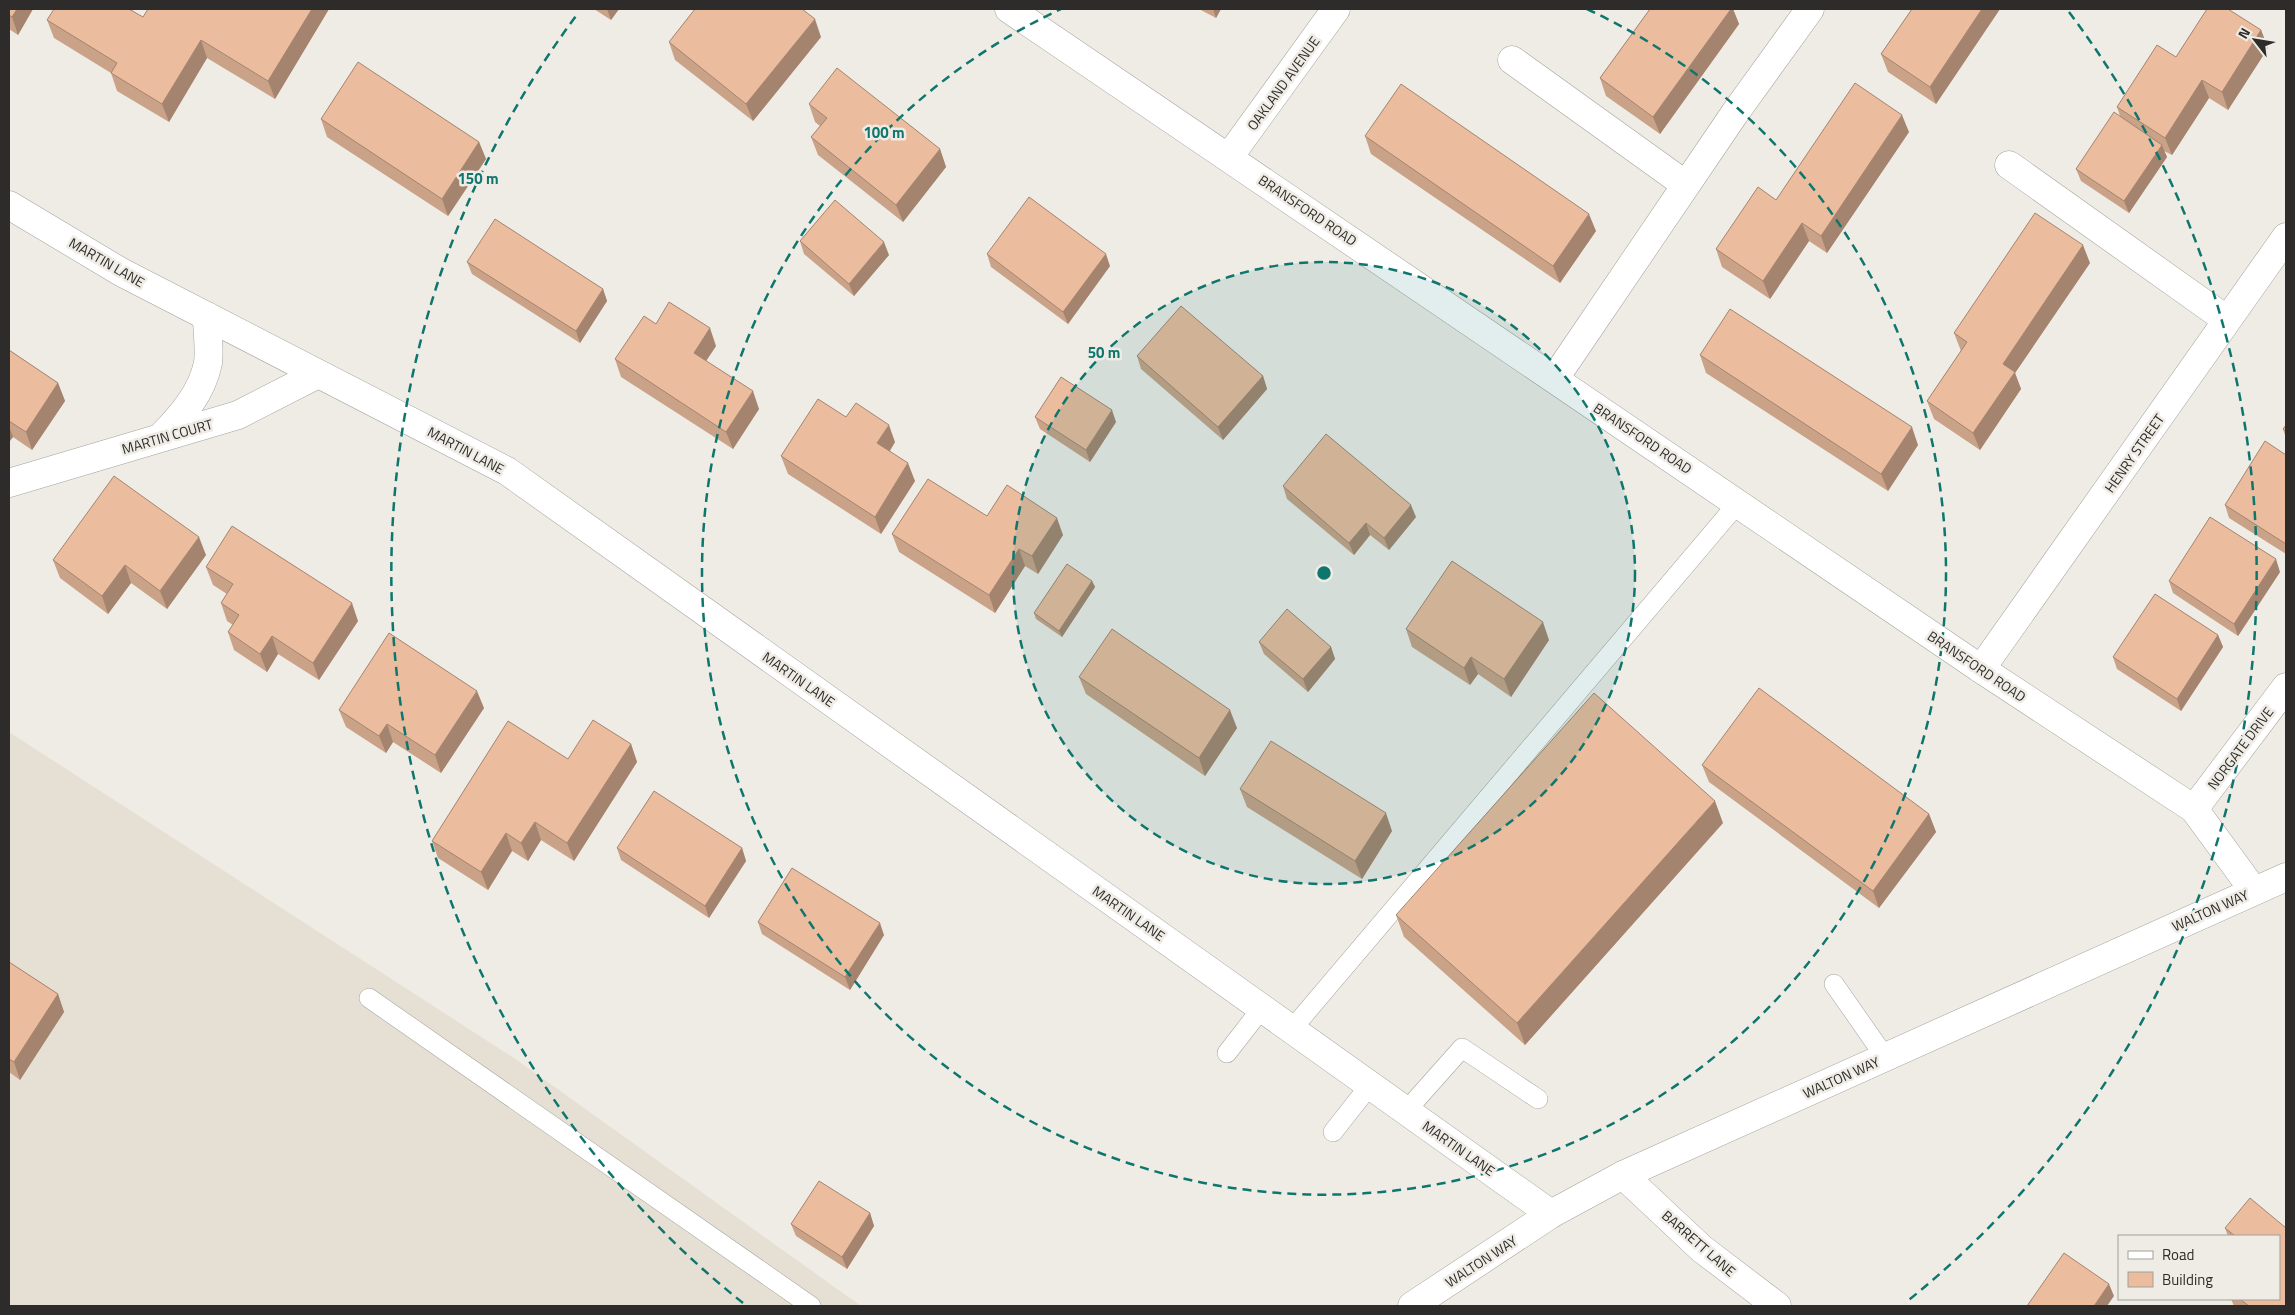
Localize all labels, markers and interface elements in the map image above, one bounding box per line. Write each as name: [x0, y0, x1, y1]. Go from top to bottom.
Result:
north arrow: [2230, 15, 2280, 65]
text: N: [2232, 23, 2255, 43]
street label: OAKLAND AVENUE: [1242, 31, 1325, 135]
text: 100 m: [863, 121, 905, 144]
text: 150 m: [457, 167, 499, 190]
street label: BRANSFORD ROAD: [1255, 169, 1361, 251]
street label: MARTIN LANE: [65, 232, 149, 292]
text: 50 m: [1088, 341, 1120, 364]
street label: BRANSFORD ROAD: [1590, 397, 1696, 479]
street label: HENRY STREET: [2099, 409, 2169, 497]
street label: MARTIN COURT: [119, 413, 215, 459]
street label: MARTIN LANE: [424, 421, 508, 479]
centre of rings: [1315, 564, 1333, 582]
street label: BRANSFORD ROAD: [1924, 625, 2030, 707]
street label: MARTIN LANE: [758, 646, 840, 712]
street label: NORGATE DRIVE: [2202, 702, 2278, 794]
street label: MARTIN LANE: [1088, 880, 1170, 946]
street label: WALTON WAY: [2168, 884, 2252, 936]
street label: WALTON WAY: [1799, 1051, 1883, 1103]
street label: MARTIN LANE: [1418, 1115, 1500, 1181]
street label: BARRETT LANE: [1657, 1205, 1741, 1281]
street label: WALTON WAY: [1441, 1230, 1521, 1292]
legend: [2118, 1235, 2280, 1300]
text: Road: [2162, 1243, 2194, 1266]
text: Building: [2162, 1268, 2213, 1291]

